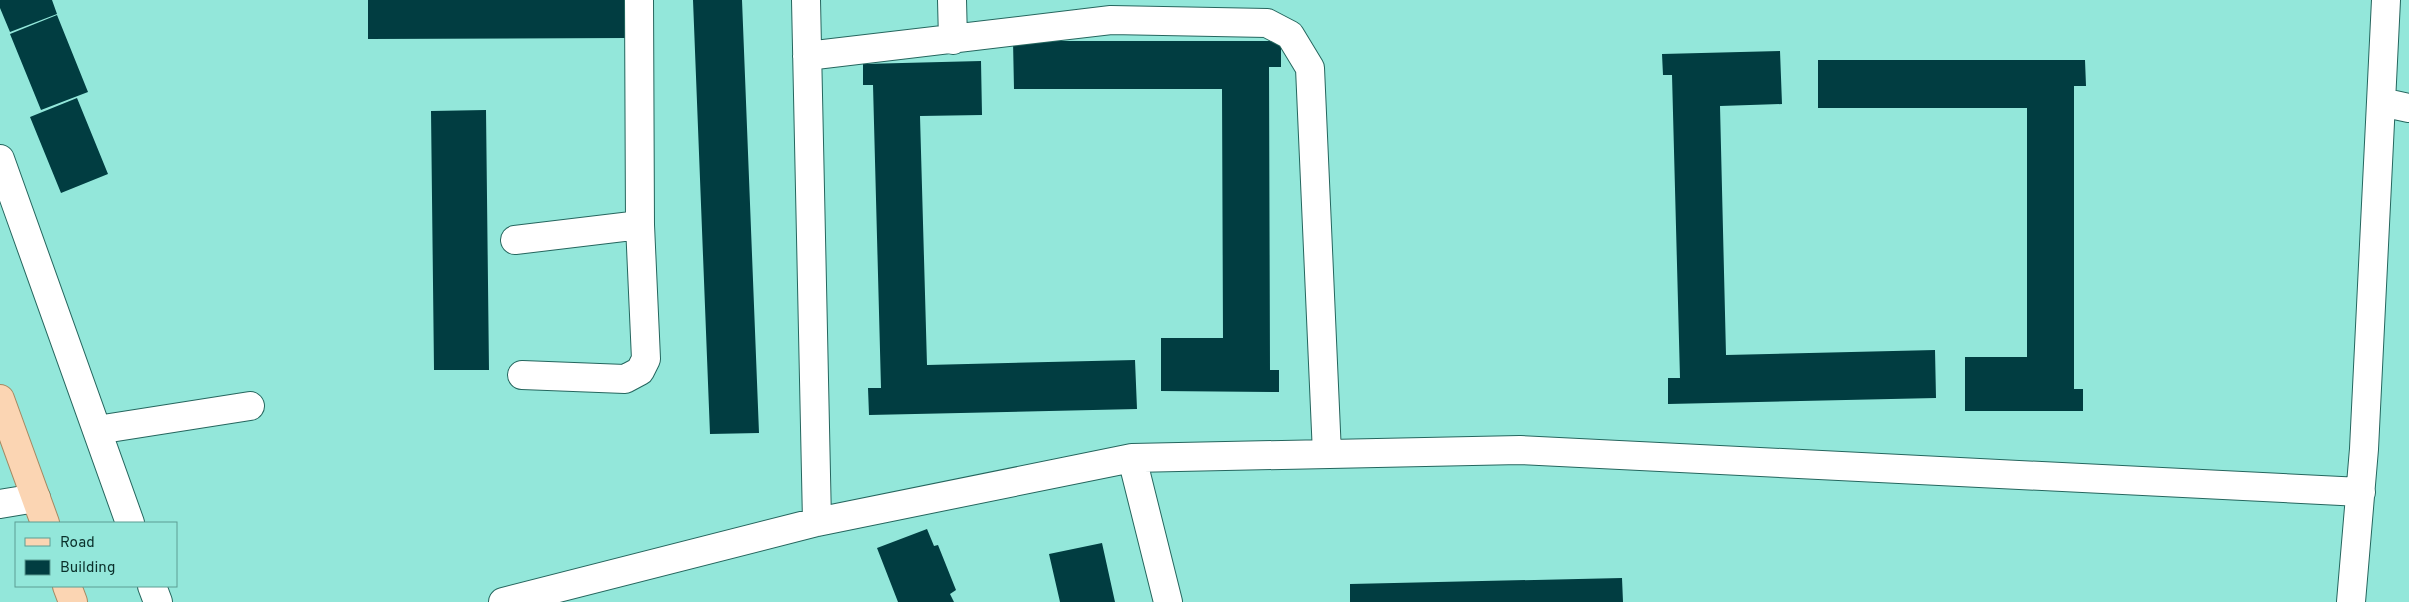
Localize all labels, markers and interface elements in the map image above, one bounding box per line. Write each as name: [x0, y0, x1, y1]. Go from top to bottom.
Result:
legend: [15, 522, 178, 587]
text: Road: [60, 534, 95, 553]
text: Building: [60, 559, 115, 578]

